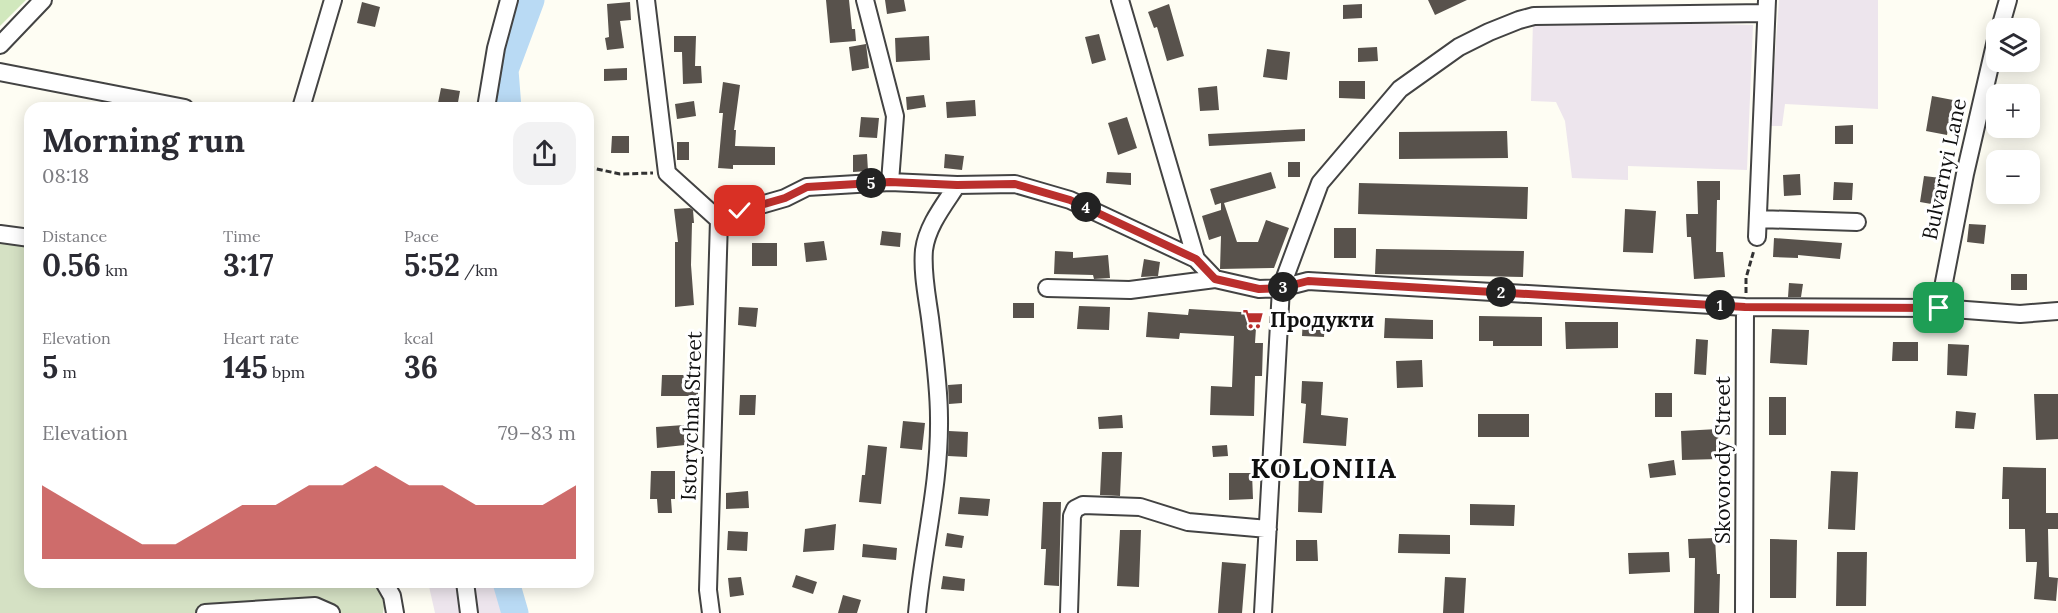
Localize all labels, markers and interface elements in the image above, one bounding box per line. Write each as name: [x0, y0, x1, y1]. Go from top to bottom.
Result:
map controls: [1986, 18, 2040, 204]
button: layers: [1986, 18, 2040, 72]
button: +: [1986, 84, 2040, 138]
street label: Bulvarnyi Lane: [1916, 96, 1972, 242]
text: Morning run: [42, 119, 245, 161]
button: share: [513, 122, 576, 185]
button: −: [1986, 150, 2040, 204]
text: 08:18: [42, 163, 89, 188]
pin: 5: [856, 168, 886, 198]
text: 5: [867, 173, 875, 193]
pin: [714, 185, 765, 236]
pin: 4: [1071, 192, 1101, 222]
icon: check: [723, 194, 756, 227]
text: 4: [1082, 197, 1090, 217]
text: Distance: [42, 226, 107, 246]
text: Time: [223, 226, 261, 246]
text: Pace: [404, 226, 439, 246]
text: 0.56: [42, 246, 101, 284]
text: 3:17: [223, 246, 274, 284]
text: 5:52: [404, 246, 460, 284]
text: km: [101, 260, 128, 280]
text: /km: [460, 260, 498, 280]
pin: 3: [1268, 272, 1298, 302]
text: 3: [1279, 277, 1287, 297]
pin: 2: [1486, 277, 1516, 307]
text: 2: [1497, 282, 1505, 302]
pin: [1913, 282, 1964, 333]
pin: 1: [1705, 290, 1735, 320]
icon: arrive: [1922, 291, 1955, 324]
text: 1: [1717, 295, 1723, 315]
place label: Продукти: [1270, 306, 1374, 333]
supermarket icon: Продукти: [1241, 307, 1265, 331]
text: Elevation: [42, 328, 111, 348]
text: Heart rate: [223, 328, 299, 348]
text: kcal: [404, 328, 434, 348]
street label: Istorychna Street: [675, 330, 707, 501]
text: 5: [42, 348, 58, 386]
text: 145: [223, 348, 268, 386]
text: 36: [404, 348, 438, 386]
text: m: [58, 362, 77, 382]
text: bpm: [268, 362, 305, 382]
street label: Skovorody Street: [1709, 375, 1736, 544]
text: Elevation: [42, 420, 128, 445]
text: 79–83 m: [498, 420, 576, 445]
district label: KOLONIIA: [1250, 451, 1398, 485]

